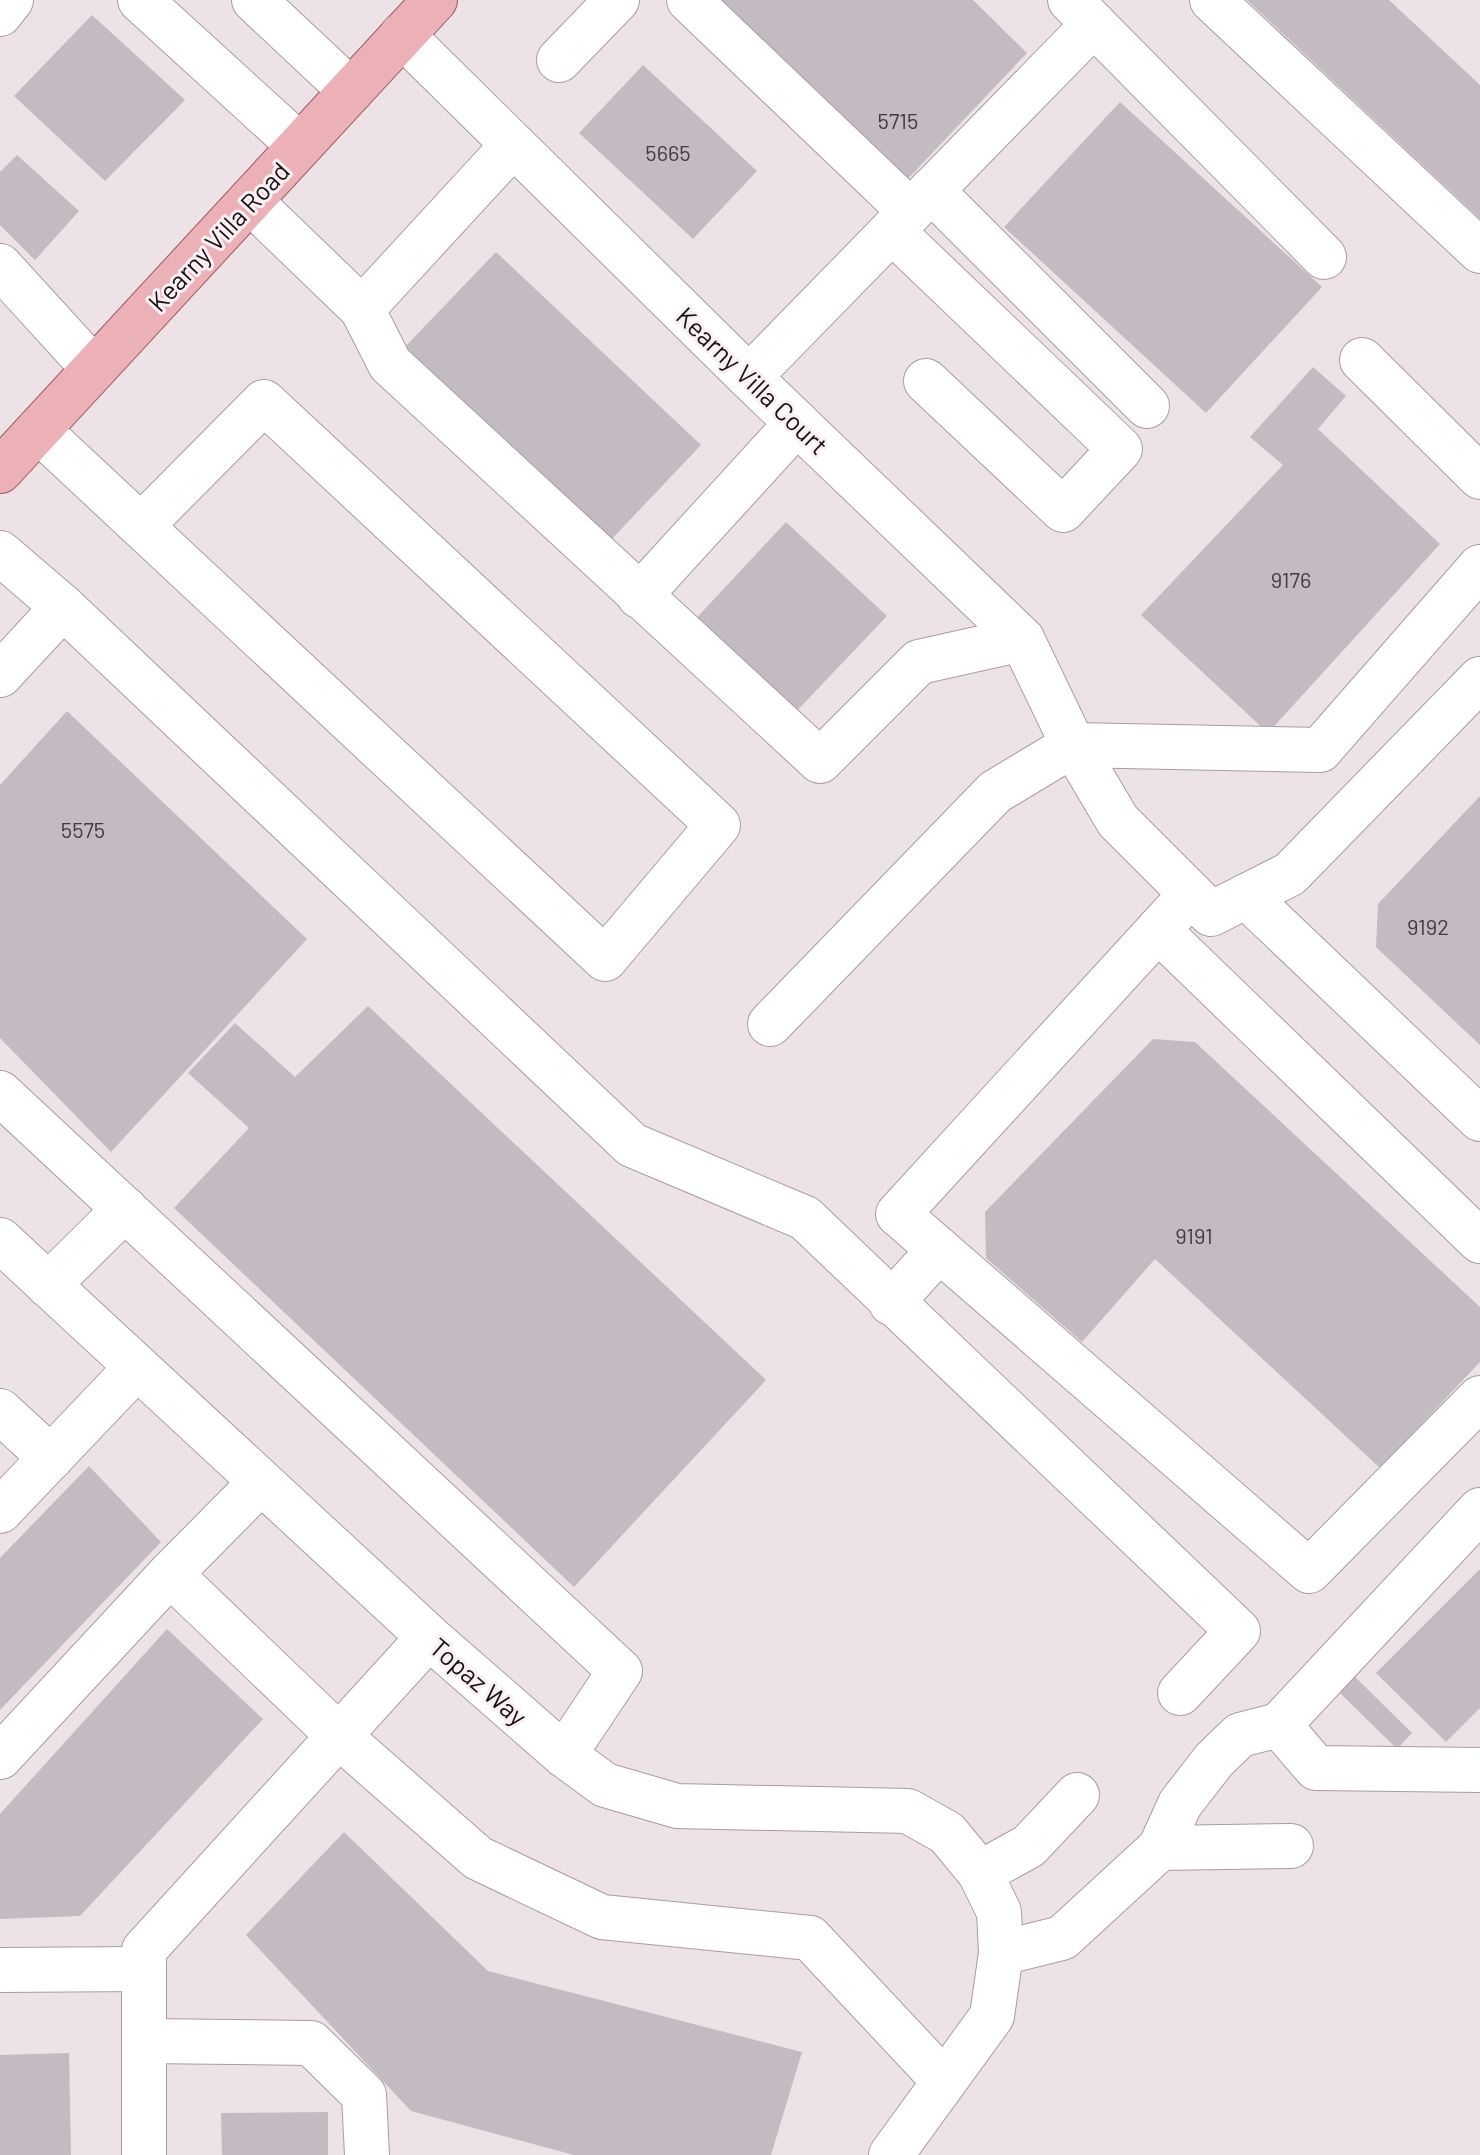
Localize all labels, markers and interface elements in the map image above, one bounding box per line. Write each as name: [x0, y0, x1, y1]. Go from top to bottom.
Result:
house number: 5715: [878, 107, 918, 133]
house number: 5665: [645, 139, 691, 165]
street label: Kearny Villa Road: [141, 155, 295, 317]
street label: Kearny Villa Court: [671, 300, 835, 460]
house number: 9176: [1271, 566, 1311, 592]
house number: 5575: [61, 816, 105, 842]
house number: 9192: [1407, 913, 1449, 939]
house number: 9191: [1175, 1222, 1213, 1248]
street label: Topaz Way: [424, 1631, 534, 1731]

